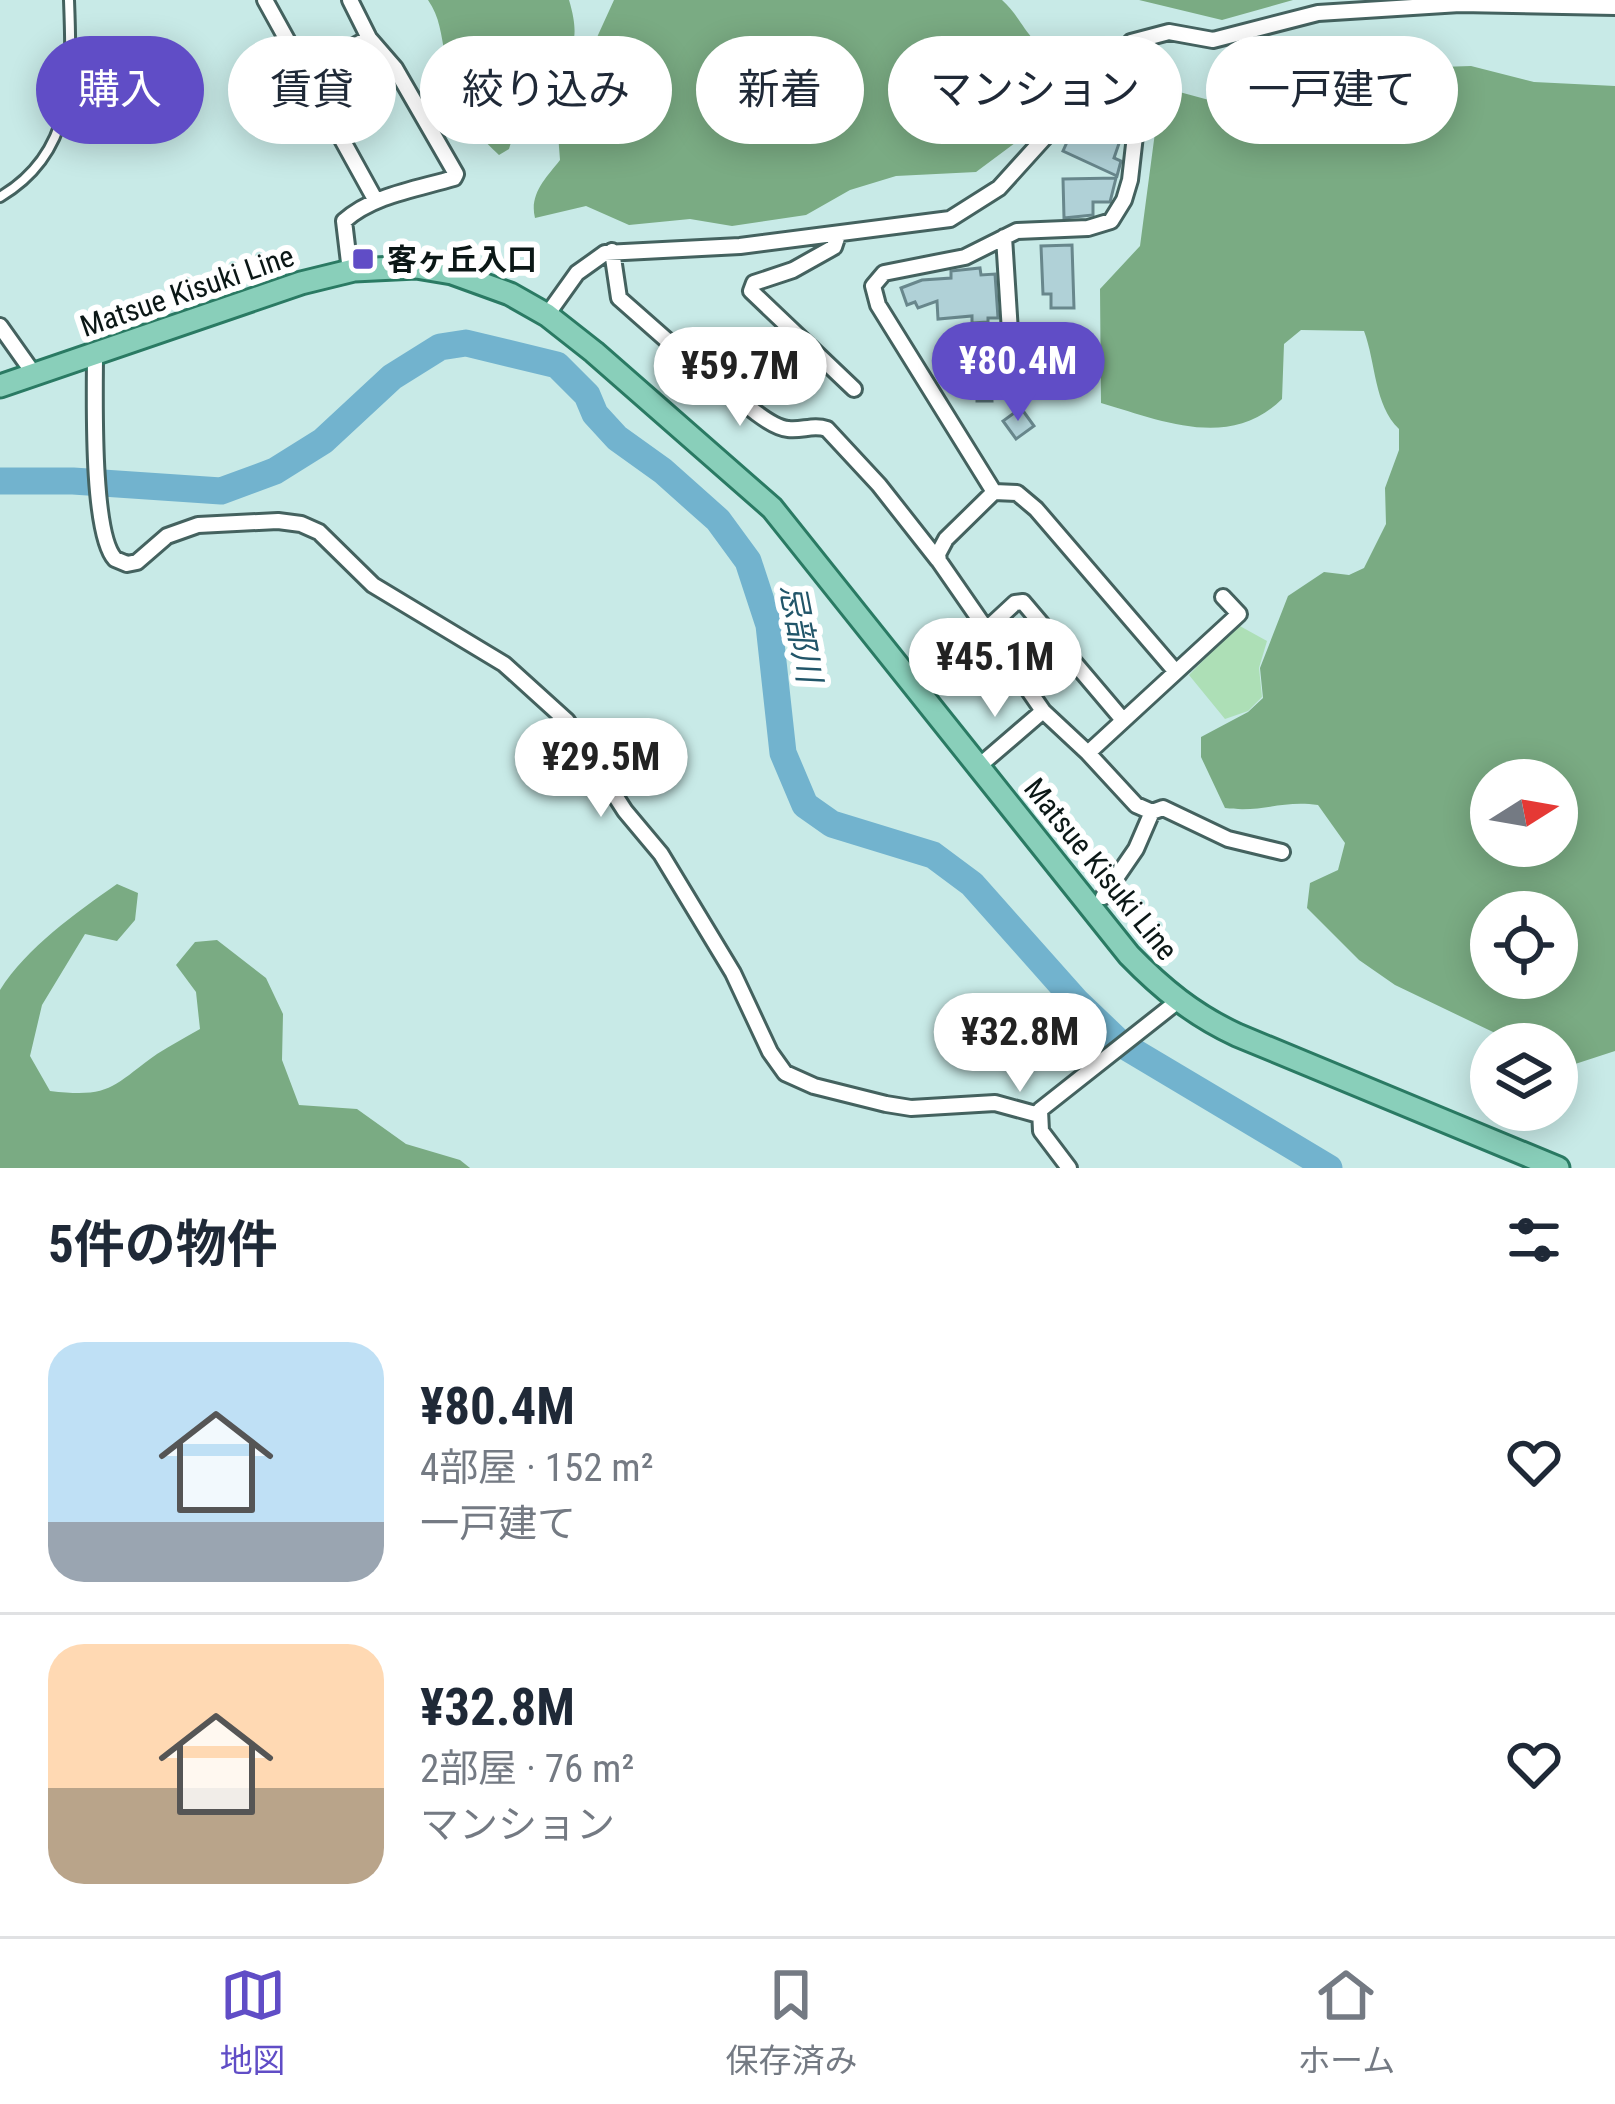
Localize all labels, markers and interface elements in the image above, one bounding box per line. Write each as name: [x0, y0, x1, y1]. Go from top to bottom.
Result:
chip: 購入: [36, 36, 204, 144]
chip: 賃貸: [228, 36, 396, 144]
chip: 絞り込み: [420, 36, 672, 144]
chip: 新着: [696, 36, 864, 144]
chip: マンション: [888, 36, 1182, 144]
chip: 一戸建て: [1206, 36, 1458, 144]
street label: Matsue Kisuki Line: [76, 238, 298, 344]
place label: 客ヶ丘入口: [387, 242, 537, 277]
marker: 客ヶ丘入口: [350, 246, 376, 272]
pin: ¥80.4M: [920, 322, 1116, 424]
pin: ¥59.7M: [642, 327, 838, 429]
text: ¥80.4M: [959, 338, 1077, 384]
text: ¥59.7M: [681, 343, 799, 389]
water label: 忌部川: [772, 581, 830, 688]
pin: ¥45.1M: [897, 618, 1093, 720]
text: ¥45.1M: [936, 634, 1054, 680]
pin: ¥29.5M: [503, 718, 699, 820]
text: ¥29.5M: [542, 734, 660, 780]
north arrow: [1470, 759, 1578, 867]
map controls: [1470, 759, 1578, 1131]
street label: Matsue Kisuki Line: [1017, 771, 1185, 967]
button: locate: [1470, 891, 1578, 999]
pin: ¥32.8M: [922, 993, 1118, 1095]
text: ¥32.8M: [961, 1009, 1079, 1055]
button: layers: [1470, 1023, 1578, 1131]
icon: filters: [1501, 1207, 1567, 1273]
text: 5件の物件: [48, 1215, 278, 1274]
text: ¥80.4M: [420, 1377, 575, 1436]
icon: home: [144, 1390, 288, 1534]
icon: heart: [1501, 1429, 1567, 1495]
text: 4部屋 · 152 m²: [420, 1445, 654, 1491]
text: 一戸建て: [420, 1501, 576, 1547]
text: ¥32.8M: [420, 1678, 575, 1737]
icon: home: [144, 1692, 288, 1836]
icon: heart: [1501, 1731, 1567, 1797]
text: 2部屋 · 76 m²: [420, 1746, 634, 1792]
text: マンション: [420, 1802, 615, 1848]
tab: 地図: [220, 1962, 286, 2082]
tab: 保存済み: [725, 1962, 857, 2082]
tab: ホーム: [1297, 1962, 1395, 2082]

